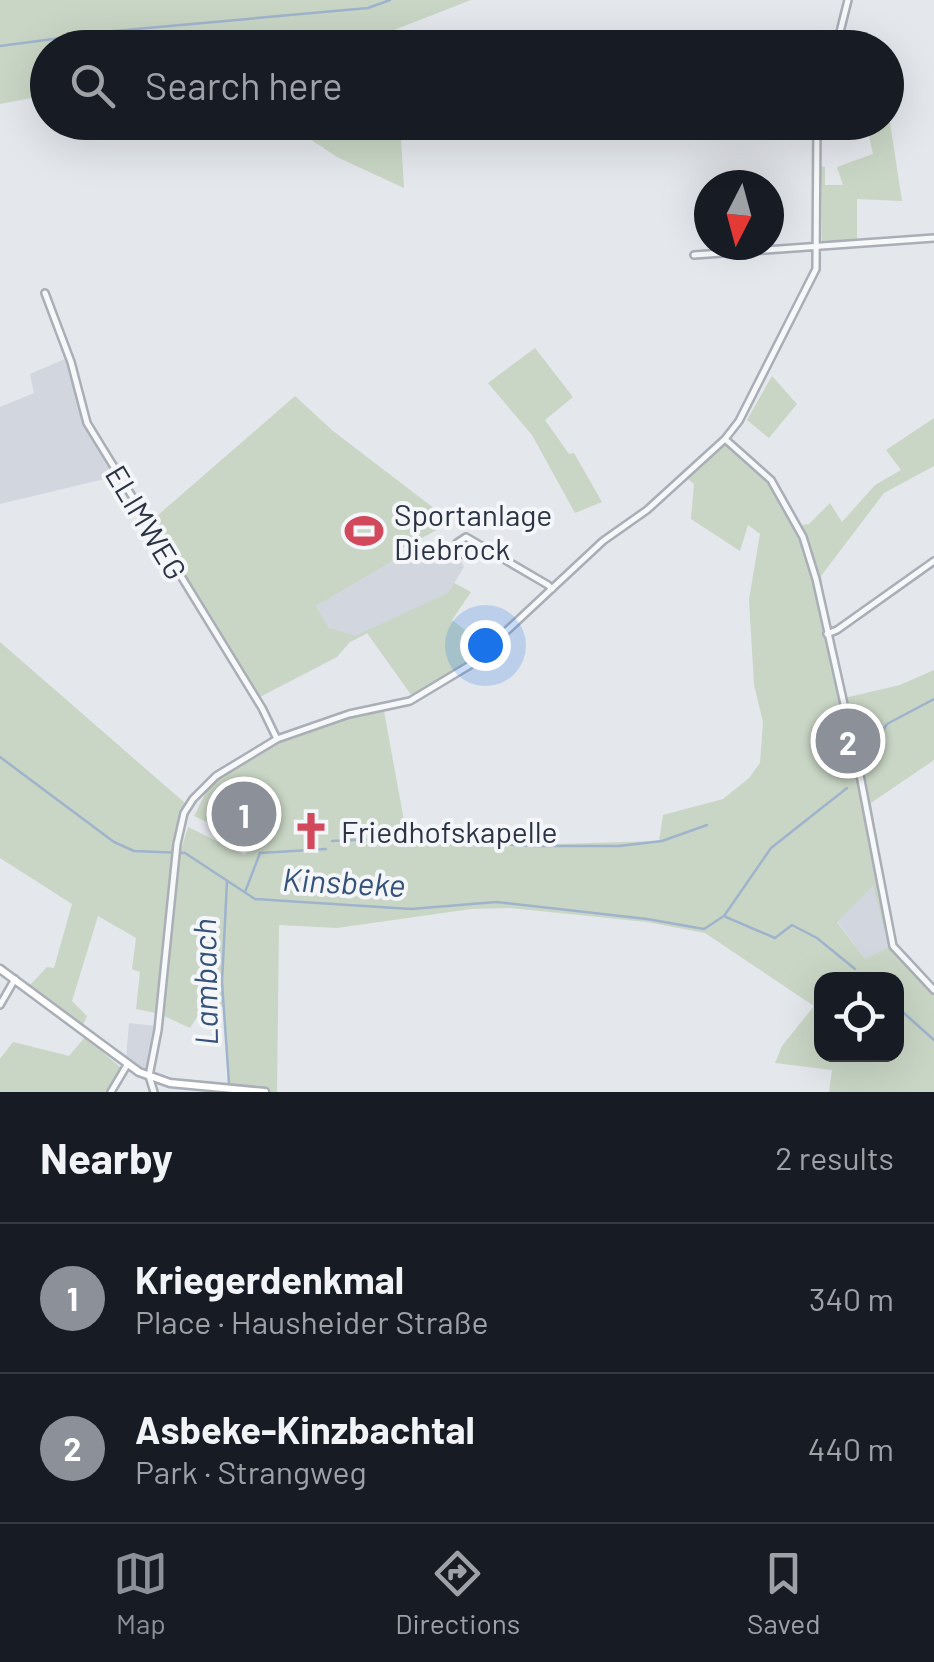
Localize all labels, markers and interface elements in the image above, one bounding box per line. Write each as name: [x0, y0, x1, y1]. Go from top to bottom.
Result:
search box: [30, 30, 904, 140]
icon: search: [65, 58, 120, 113]
text: Search here: [145, 62, 343, 108]
north arrow: [694, 170, 784, 260]
street label: ELIMWEG: [99, 458, 195, 586]
place label: Sportanlage Diebrock: [394, 496, 552, 566]
sports icon: Sportanlage Diebrock: [343, 510, 385, 552]
your location: [460, 620, 511, 671]
pin: 2: [816, 704, 880, 778]
pin: 1: [212, 776, 276, 852]
church icon: Friedhofskapelle: [290, 810, 332, 852]
place label: Friedhofskapelle: [341, 813, 558, 849]
water label: Kinsbeke: [281, 859, 407, 903]
water label: Lambach: [184, 918, 224, 1046]
map controls: [814, 972, 904, 1062]
button: locate: [814, 972, 904, 1062]
text: Nearby: [40, 1132, 173, 1182]
text: 2 results: [775, 1138, 894, 1176]
text: Kriegerdenkmal: [135, 1256, 404, 1302]
text: 1: [67, 1279, 78, 1317]
text: 340 m: [809, 1279, 894, 1317]
text: Place · Hausheider Straße: [135, 1302, 489, 1340]
text: Asbeke-Kinzbachtal: [135, 1406, 475, 1452]
text: 2: [64, 1429, 81, 1467]
text: 440 m: [808, 1429, 894, 1467]
text: Park · Strangweg: [135, 1452, 367, 1490]
tab: Map: [113, 1546, 168, 1640]
tab: Directions: [395, 1546, 520, 1640]
tab: Saved: [747, 1546, 821, 1640]

